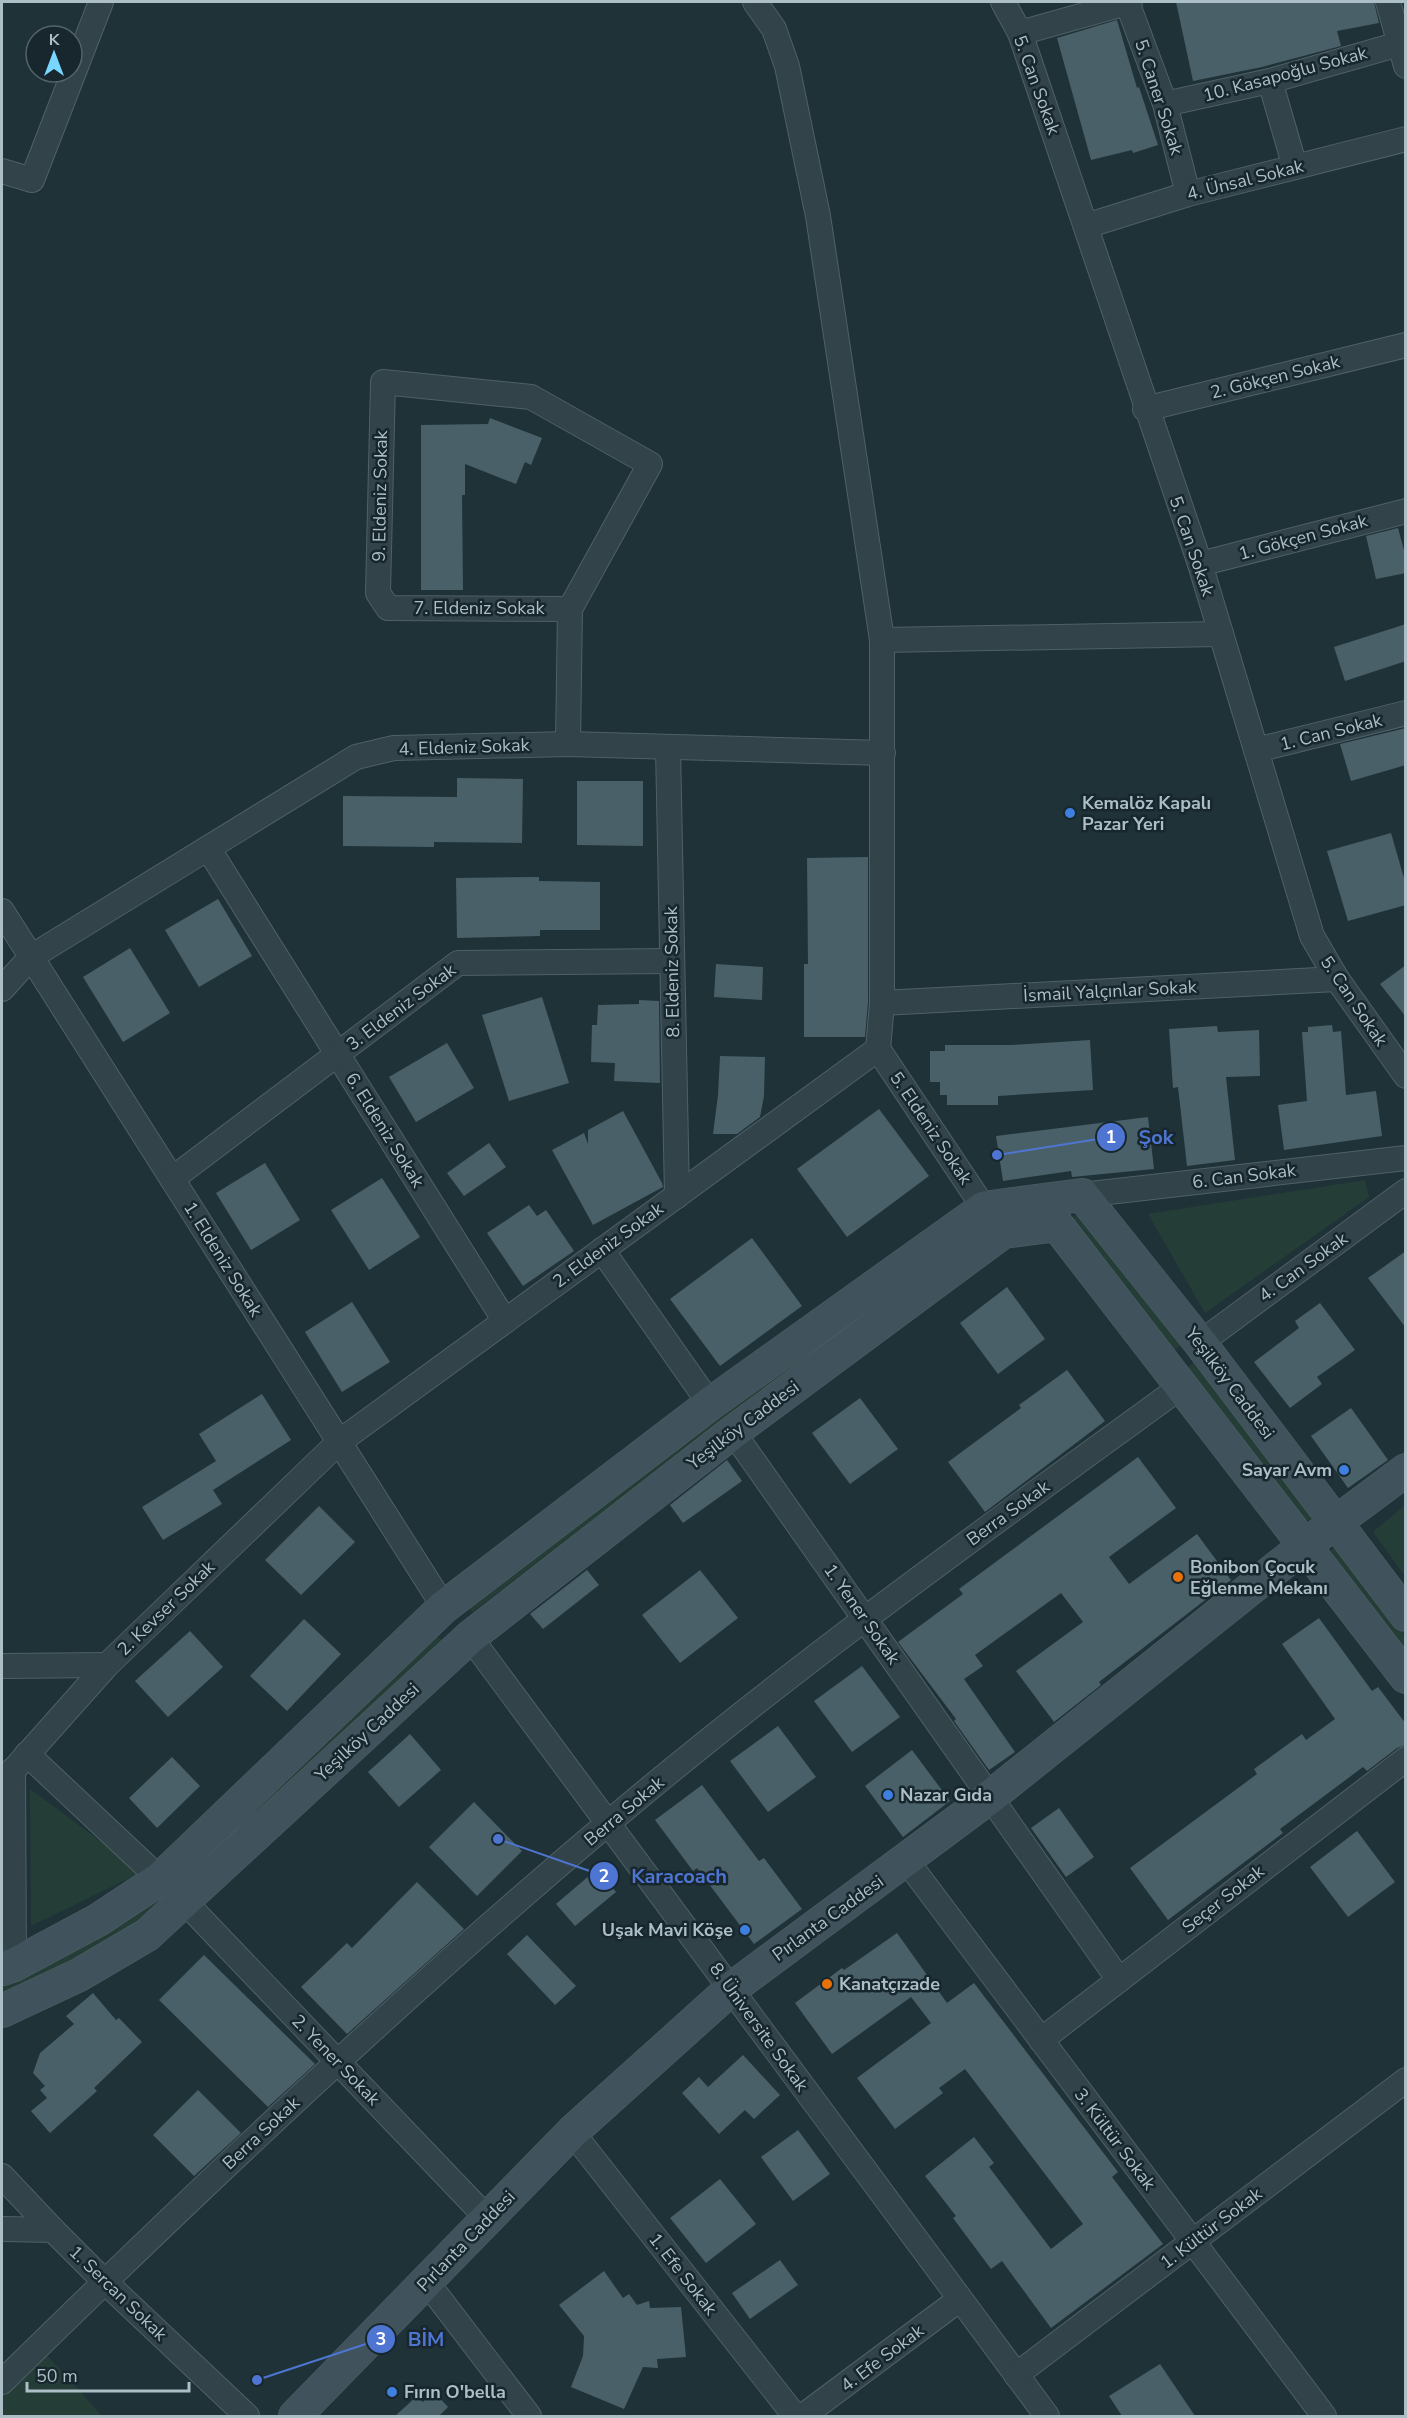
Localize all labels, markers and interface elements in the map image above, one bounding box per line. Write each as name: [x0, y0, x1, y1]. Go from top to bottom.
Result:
north arrow: [24, 24, 84, 84]
text: K: [49, 29, 61, 51]
street label: 5. Can Sokak: [1008, 32, 1066, 139]
street label: 5. Caner Sokak: [1129, 36, 1189, 159]
street label: 10. Kasapoğlu Sokak: [1200, 40, 1371, 107]
street label: 4. Ünsal Sokak: [1184, 154, 1307, 206]
street label: 2. Gökçen Sokak: [1208, 349, 1343, 405]
street label: 9. Eldeniz Sokak: [367, 429, 393, 562]
street label: 5. Can Sokak: [1164, 493, 1221, 600]
street label: 1. Gökçen Sokak: [1236, 508, 1371, 566]
street label: 7. Eldeniz Sokak: [413, 596, 546, 620]
street label: 1. Can Sokak: [1278, 708, 1385, 756]
street label: 4. Eldeniz Sokak: [398, 733, 531, 761]
place label: Kemalöz Kapalı Pazar Yeri: [1082, 791, 1211, 836]
marker: Kemalöz Kapalı Pazar Yeri: [1063, 806, 1077, 820]
street label: 8. Eldeniz Sokak: [659, 905, 685, 1038]
street label: 5. Can Sokak: [1315, 951, 1394, 1052]
street label: 3. Eldeniz Sokak: [341, 957, 461, 1056]
street label: İsmail Yalçınlar Sokak: [1023, 974, 1198, 1008]
street label: 5. Eldeniz Sokak: [884, 1067, 978, 1190]
street label: 6. Eldeniz Sokak: [340, 1068, 430, 1193]
callout: Şok: [1096, 1118, 1185, 1156]
text: Şok: [1139, 1124, 1175, 1151]
text: 1: [1106, 1125, 1116, 1149]
street label: 6. Can Sokak: [1191, 1158, 1298, 1194]
street label: 2. Eldeniz Sokak: [548, 1196, 669, 1293]
street label: 1. Eldeniz Sokak: [178, 1197, 268, 1322]
street label: 4. Can Sokak: [1254, 1226, 1353, 1307]
street label: Yeşilköy Caddesi: [1179, 1321, 1280, 1444]
street label: Yeşilköy Caddesi: [681, 1375, 804, 1476]
place label: Sayar Avm: [1242, 1458, 1332, 1482]
marker: Sayar Avm: [1337, 1463, 1351, 1477]
street label: Berra Sokak: [962, 1474, 1055, 1551]
street label: 2. Kevser Sokak: [112, 1555, 221, 1661]
place label: Bonibon Çocuk Eğlenme Mekanı: [1190, 1555, 1328, 1600]
street label: 1. Yener Sokak: [818, 1559, 906, 1670]
marker: Bonibon Çocuk Eğlenme Mekanı: [1171, 1570, 1185, 1584]
street label: Yeşilköy Caddesi: [309, 1677, 424, 1787]
street label: Berra Sokak: [579, 1770, 670, 1851]
place label: Nazar Gıda: [900, 1783, 992, 1807]
marker: Nazar Gıda: [881, 1788, 895, 1802]
callout: Karacoach: [589, 1857, 739, 1895]
street label: Seçer Sokak: [1177, 1859, 1270, 1939]
text: Karacoach: [631, 1863, 727, 1890]
text: 2: [599, 1864, 609, 1888]
street label: Pırlanta Caddesi: [767, 1869, 889, 1967]
place label: Uşak Mavi Köşe: [602, 1918, 733, 1942]
marker: Uşak Mavi Köşe: [738, 1923, 752, 1937]
street label: 8. Üniversite Sokak: [704, 1958, 815, 2097]
place label: Kanatçızade: [839, 1972, 940, 1996]
marker: Kanatçızade: [820, 1977, 834, 1991]
street label: 2. Yener Sokak: [286, 2009, 386, 2111]
street label: 3. Kültür Sokak: [1069, 2083, 1162, 2196]
street label: Berra Sokak: [217, 2090, 305, 2175]
street label: 1. Kültür Sokak: [1155, 2181, 1268, 2274]
street label: Pırlanta Caddesi: [411, 2185, 521, 2297]
street label: 1. Efe Sokak: [643, 2228, 723, 2321]
street label: 1. Sercan Sokak: [64, 2240, 173, 2347]
street label: 4. Efe Sokak: [835, 2318, 929, 2397]
callout: BİM: [366, 2320, 456, 2358]
text: BİM: [408, 2326, 444, 2353]
text: 3: [376, 2327, 386, 2351]
scale bar: [27, 2355, 189, 2393]
text: 50 m: [36, 2364, 78, 2388]
place label: Fırın O'bella: [404, 2380, 506, 2404]
marker: Fırın O'bella: [385, 2385, 399, 2399]

